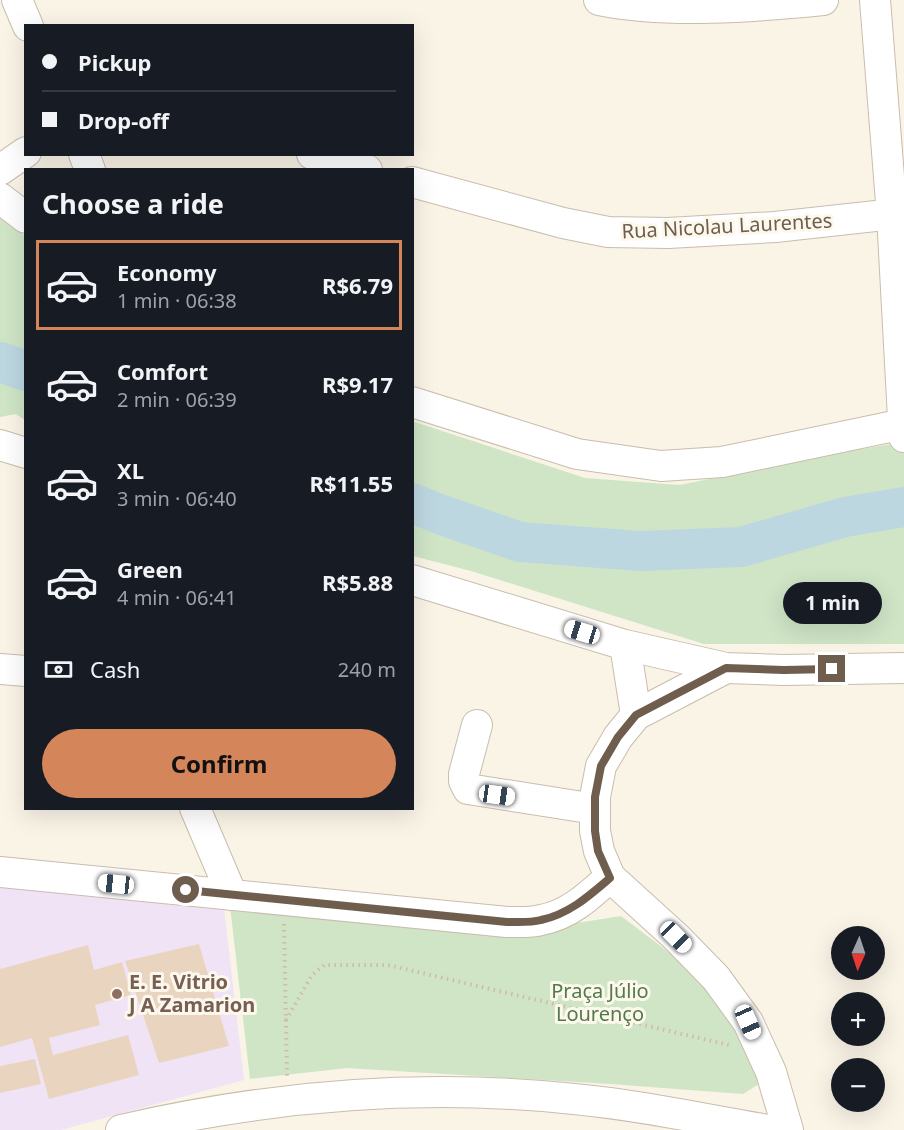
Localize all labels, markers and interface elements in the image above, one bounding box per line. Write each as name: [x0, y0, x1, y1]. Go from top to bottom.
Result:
text: Pickup: [78, 47, 151, 77]
text: Drop-off: [78, 105, 169, 135]
text: Choose a ride: [42, 185, 224, 222]
street label: Rua Nicolau Laurentes: [621, 207, 833, 245]
text: Economy: [117, 257, 216, 287]
icon: car: [45, 258, 99, 312]
text: R$6.79: [322, 270, 393, 300]
text: 1 min · 06:38: [117, 287, 237, 314]
text: Comfort: [117, 356, 208, 386]
icon: car: [45, 357, 99, 411]
text: R$9.17: [322, 369, 393, 399]
text: 2 min · 06:39: [117, 386, 237, 413]
text: XL: [117, 455, 144, 485]
icon: car: [45, 456, 99, 510]
text: R$11.55: [309, 468, 393, 498]
text: 3 min · 06:40: [117, 485, 237, 512]
text: Green: [117, 554, 183, 584]
icon: car: [45, 555, 99, 609]
text: R$5.88: [322, 567, 393, 597]
callout: 1 min: [782, 582, 882, 624]
text: 4 min · 06:41: [117, 584, 237, 611]
text: 1 min: [805, 589, 860, 616]
car: [562, 618, 602, 646]
icon: cash: [42, 653, 75, 686]
text: Cash: [90, 654, 140, 684]
route end: [818, 655, 845, 682]
text: 240 m: [338, 656, 396, 683]
button: Confirm: [42, 729, 396, 798]
car: [478, 784, 516, 806]
car: [97, 873, 135, 895]
route start: [172, 876, 199, 903]
car: [657, 918, 695, 956]
north arrow: [831, 926, 885, 980]
map controls: [831, 926, 885, 1112]
place label: E. E. Vitrio J A Zamarion: [127, 968, 255, 1018]
park label: Praça Júlio Lourenço: [551, 977, 649, 1027]
marker: E. E. Vitrio J A Zamarion: [110, 987, 124, 1001]
button: +: [831, 992, 885, 1046]
car: [732, 1002, 764, 1042]
button: −: [831, 1058, 885, 1112]

